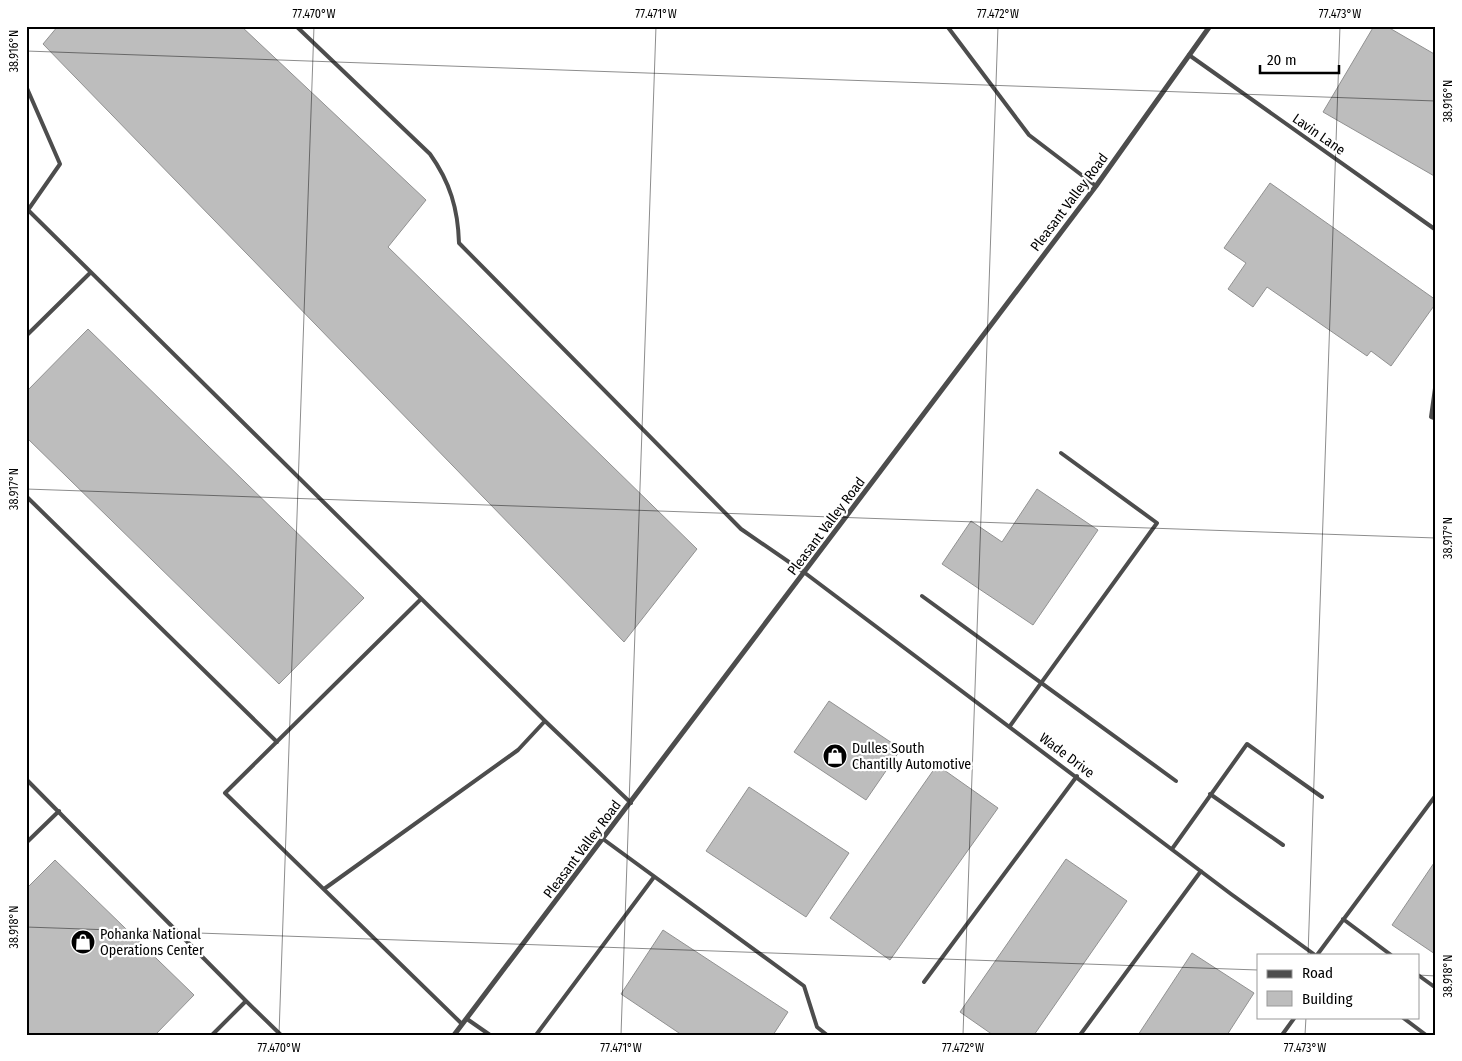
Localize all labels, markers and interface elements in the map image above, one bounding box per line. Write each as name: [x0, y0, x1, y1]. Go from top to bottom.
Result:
text: 77.470°W: [292, 7, 336, 21]
text: 77.471°W: [635, 7, 677, 21]
text: 77.472°W: [977, 7, 1019, 21]
text: 77.473°W: [1319, 7, 1361, 21]
text: 38.916°N: [7, 30, 21, 72]
scale bar: [1260, 42, 1338, 74]
text: 20 m: [1267, 51, 1297, 69]
text: 38.916°N: [1441, 80, 1455, 122]
street label: Lavin Lane: [1289, 110, 1348, 159]
street label: Pleasant Valley Road: [1027, 150, 1112, 255]
text: 38.917°N: [7, 468, 21, 510]
street label: Pleasant Valley Road: [784, 474, 869, 579]
text: 38.917°N: [1441, 517, 1455, 559]
street label: Wade Drive: [1036, 729, 1098, 782]
place label: Dulles South Chantilly Automotive: [852, 740, 971, 773]
shop icon: Dulles South Chantilly Automotive: [822, 743, 848, 769]
street label: Pleasant Valley Road: [540, 797, 625, 902]
text: 38.918°N: [7, 906, 21, 948]
place label: Pohanka National Operations Center: [100, 926, 204, 959]
shop icon: Pohanka National Operations Center: [70, 929, 96, 955]
legend: [1257, 954, 1420, 1018]
text: 38.918°N: [1441, 955, 1455, 997]
text: Road: [1302, 964, 1333, 982]
text: Building: [1302, 990, 1353, 1008]
text: 77.470°W: [257, 1041, 301, 1055]
text: 77.471°W: [600, 1041, 642, 1055]
text: 77.472°W: [942, 1041, 984, 1055]
text: 77.473°W: [1284, 1041, 1326, 1055]

